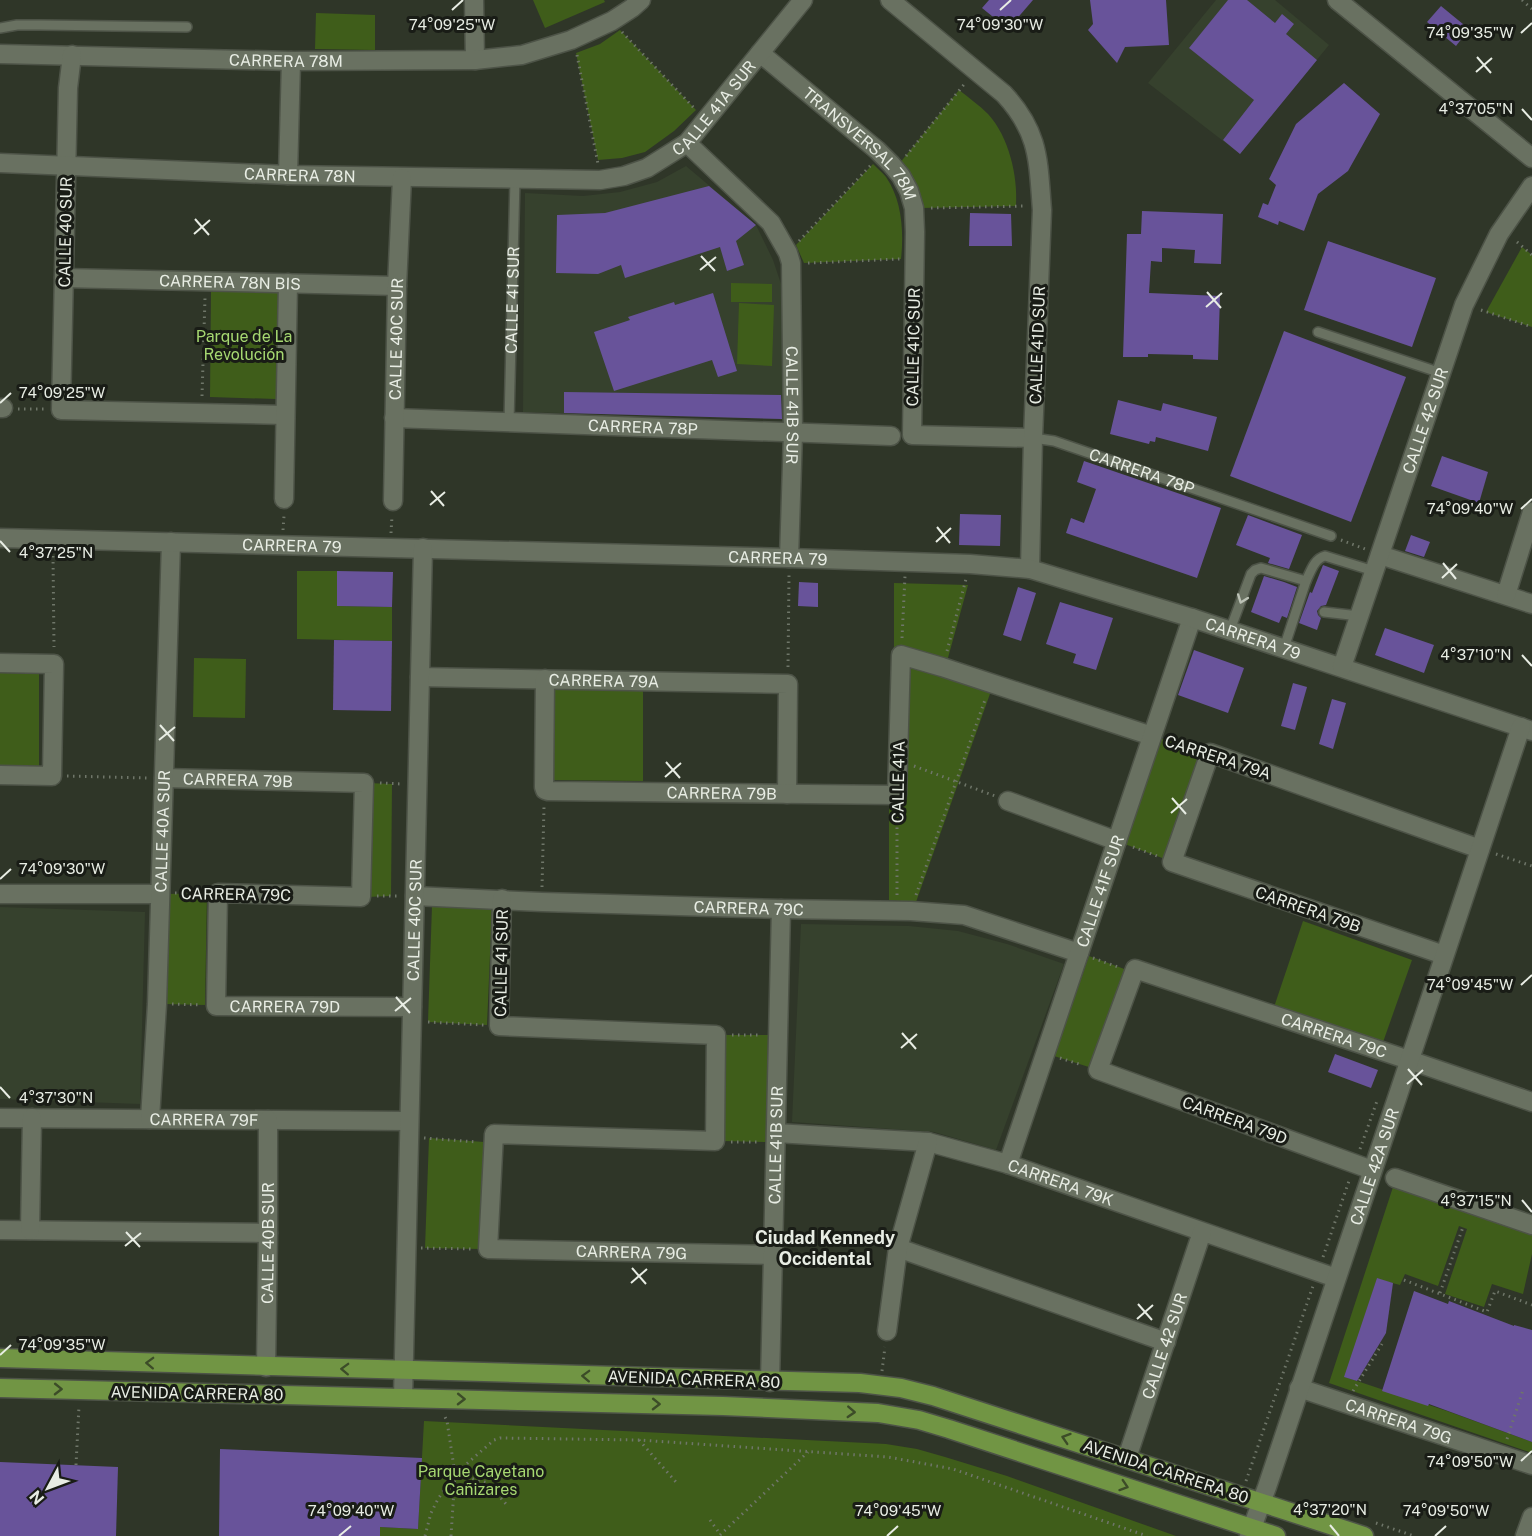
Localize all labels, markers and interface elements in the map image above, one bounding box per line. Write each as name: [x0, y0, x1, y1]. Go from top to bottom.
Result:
text: 74°09'25"W: [409, 16, 495, 33]
text: 74°09'30"W: [957, 16, 1043, 33]
text: 74°09'35"W: [1427, 24, 1513, 41]
street label: CARRERA 78M: [229, 51, 343, 71]
street label: CALLE 41A SUR: [669, 57, 760, 160]
street label: TRANSVERSAL 78M: [799, 84, 920, 202]
text: 4°37'05"N: [1439, 100, 1513, 117]
street label: CARRERA 78N: [243, 164, 356, 186]
street label: CALLE 40 SUR: [55, 176, 76, 288]
street label: CALLE 41 SUR: [502, 246, 523, 354]
street label: CARRERA 78N BIS: [159, 271, 301, 294]
street label: CALLE 40C SUR: [386, 278, 407, 400]
street label: CALLE 41D SUR: [1026, 285, 1049, 405]
street label: CALLE 41C SUR: [903, 288, 924, 407]
park label: Parque de La Revolución: [196, 327, 292, 364]
street label: CALLE 41B SUR: [782, 346, 802, 465]
street label: CALLE 42 SUR: [1399, 365, 1452, 476]
text: 74°09'25"W: [19, 384, 105, 401]
street label: CARRERA 78P: [588, 416, 698, 439]
street label: CARRERA 78P: [1087, 445, 1197, 498]
text: 74°09'40"W: [1427, 500, 1513, 517]
street label: CARRERA 79: [242, 535, 342, 557]
text: 4°37'25"N: [19, 544, 93, 561]
street label: CARRERA 79: [728, 547, 828, 569]
one-way arrow: [1236, 594, 1249, 604]
street label: CARRERA 79: [1203, 614, 1303, 663]
text: 4°37'10"N: [1440, 646, 1512, 663]
street label: CARRERA 79A: [548, 670, 659, 692]
street label: CARRERA 79A: [1162, 731, 1273, 784]
street label: CALLE 41A: [888, 741, 909, 823]
street label: CARRERA 79B: [183, 769, 293, 791]
street label: CALLE 40A SUR: [151, 770, 174, 893]
street label: CARRERA 79B: [667, 783, 777, 804]
street label: CALLE 41F SUR: [1073, 833, 1128, 950]
street label: CALLE 40C SUR: [404, 859, 426, 981]
text: 74°09'30"W: [19, 860, 105, 877]
street label: CARRERA 79B: [1253, 883, 1363, 936]
street label: CARRERA 79C: [181, 884, 291, 905]
street label: CARRERA 79C: [693, 897, 804, 919]
street label: CALLE 41 SUR: [491, 909, 512, 1017]
text: 74°09'45"W: [1427, 976, 1513, 993]
street label: CARRERA 79D: [230, 997, 340, 1017]
street label: CARRERA 79C: [1279, 1009, 1389, 1062]
street label: CALLE 41B SUR: [765, 1086, 787, 1205]
text: 4°37'30"N: [19, 1089, 93, 1106]
street label: CARRERA 79D: [1180, 1093, 1290, 1148]
street label: CALLE 42A SUR: [1346, 1106, 1403, 1228]
street label: CARRERA 79F: [149, 1110, 258, 1130]
street label: CARRERA 79K: [1005, 1156, 1116, 1210]
street label: CALLE 40B SUR: [258, 1182, 278, 1304]
text: 4°37'15"N: [1440, 1192, 1512, 1209]
district label: Ciudad Kennedy Occidental: [755, 1227, 895, 1269]
street label: CARRERA 79G: [576, 1242, 687, 1263]
street label: CALLE 42 SUR: [1138, 1291, 1191, 1402]
text: 74°09'35"W: [19, 1336, 105, 1353]
one-way arrow: [145, 1357, 154, 1369]
one-way arrow: [340, 1362, 349, 1375]
street label: AVENIDA CARRERA 80: [607, 1367, 781, 1392]
one-way arrow: [581, 1370, 590, 1382]
street label: AVENIDA CARRERA 80: [110, 1382, 284, 1405]
one-way arrow: [54, 1383, 63, 1396]
one-way arrow: [456, 1393, 465, 1406]
street label: CARRERA 79G: [1343, 1395, 1454, 1448]
one-way arrow: [651, 1398, 660, 1410]
one-way arrow: [846, 1405, 855, 1418]
one-way arrow: [1061, 1433, 1072, 1446]
street label: AVENIDA CARRERA 80: [1081, 1436, 1251, 1507]
text: 74°09'50"W: [1427, 1453, 1513, 1470]
north arrow: [18, 1458, 78, 1518]
park label: Parque Cayetano Cañizares: [418, 1462, 544, 1499]
one-way arrow: [1118, 1479, 1129, 1492]
text: N: [26, 1487, 48, 1508]
text: 4°37'20"N: [1293, 1501, 1367, 1518]
text: 74°09'40"W: [308, 1502, 394, 1519]
text: 74°09'45"W: [855, 1502, 941, 1519]
text: 74°09'50"W: [1403, 1502, 1489, 1519]

